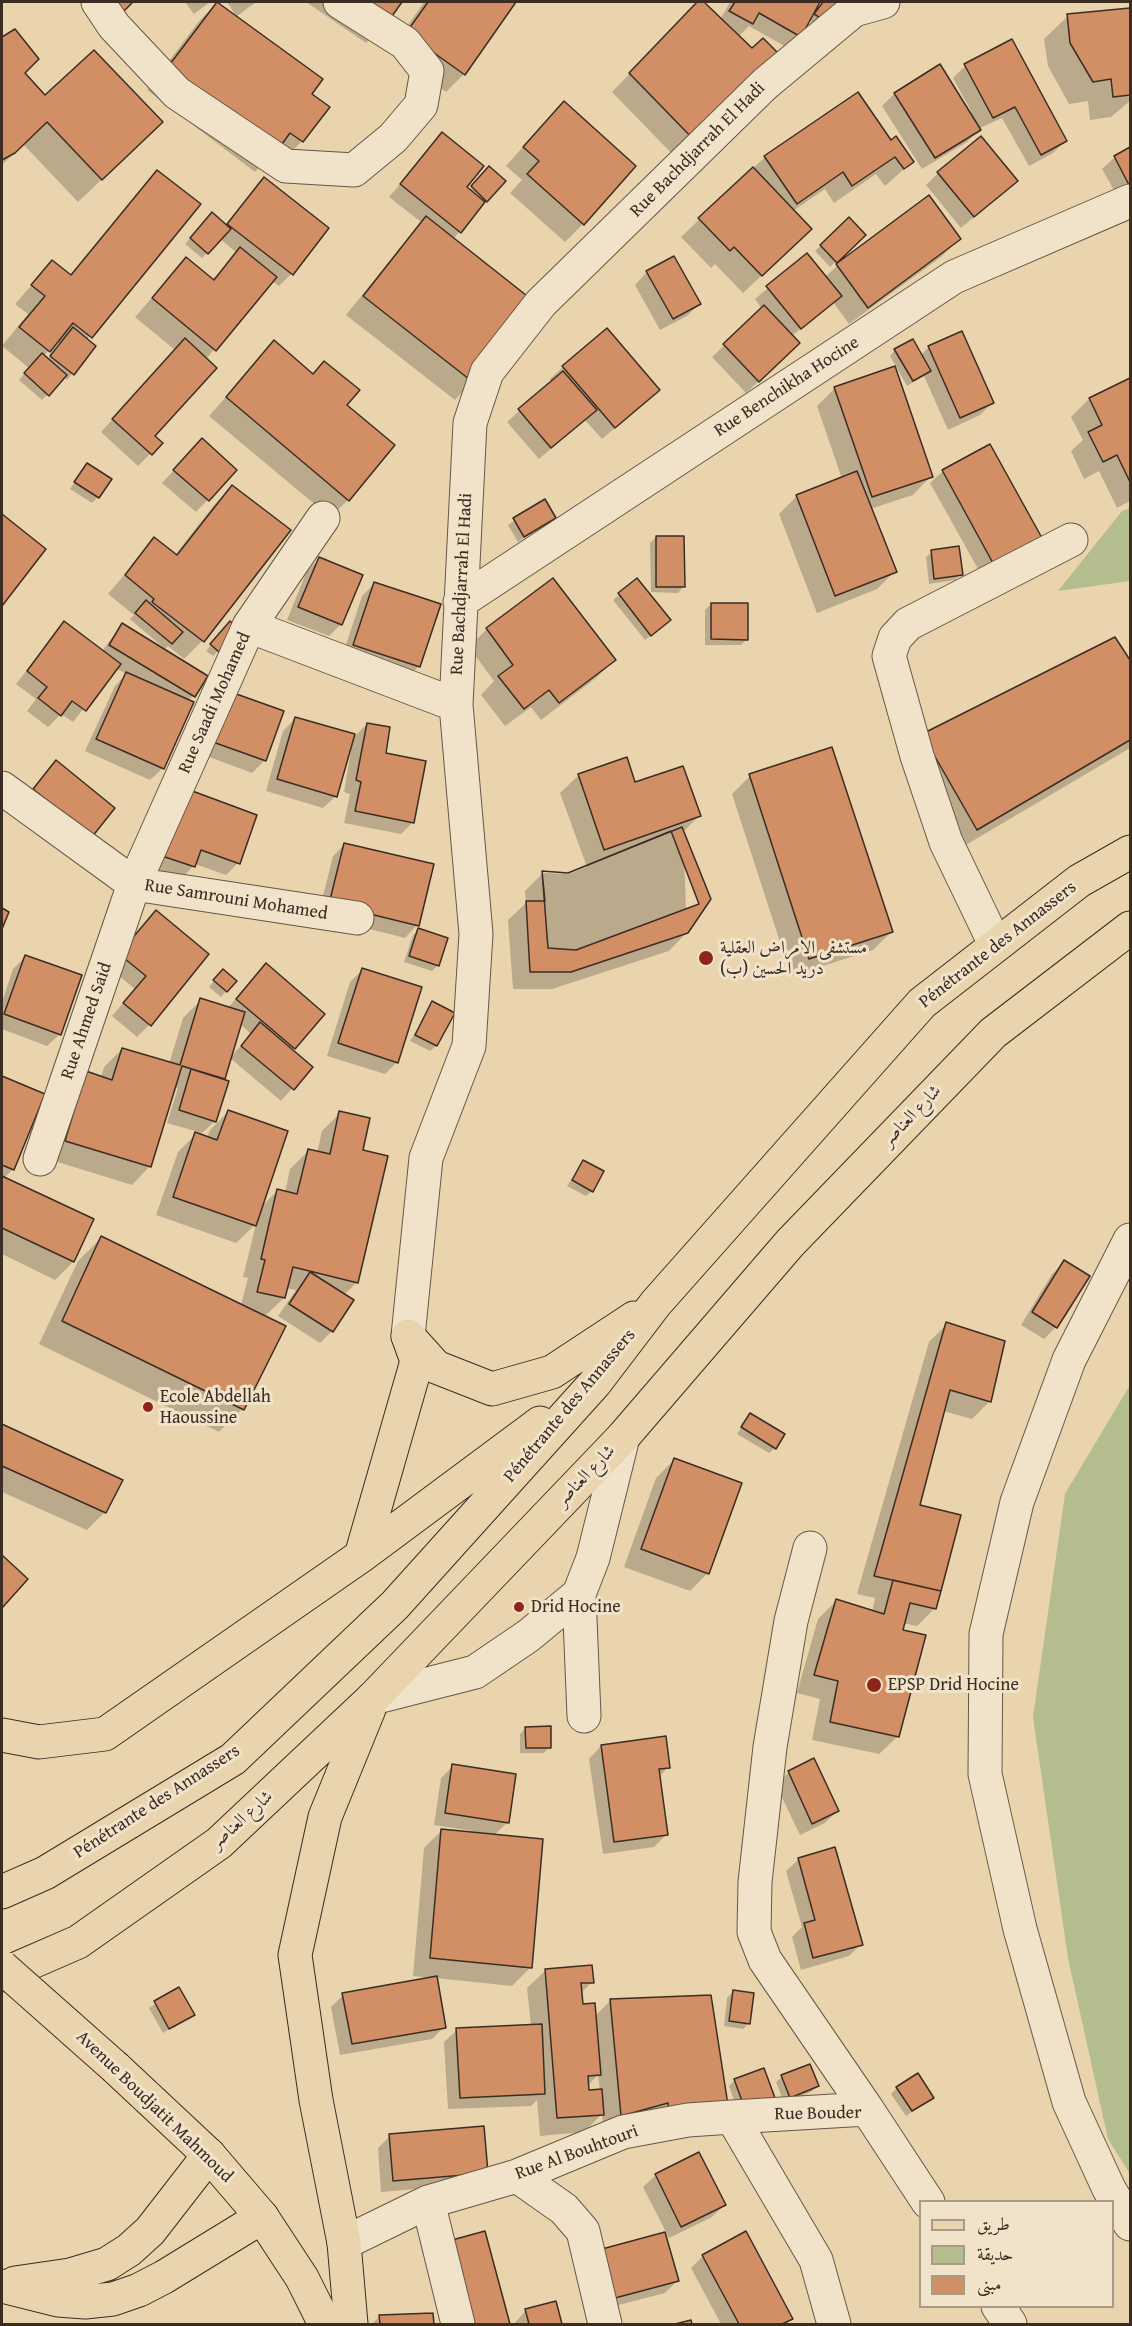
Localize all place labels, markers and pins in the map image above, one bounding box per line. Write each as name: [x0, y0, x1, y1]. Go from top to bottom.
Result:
place label: مستشفى الامراض العقلية دريد الحسين (ب): [720, 937, 867, 980]
marker: مستشفى الامراض العقلية دريد الحسين (ب): [697, 949, 715, 967]
place label: Ecole Abdellah Haoussine: [160, 1386, 271, 1428]
marker: Ecole Abdellah Haoussine: [141, 1400, 155, 1414]
place label: Drid Hocine: [531, 1596, 621, 1618]
marker: Drid Hocine: [512, 1600, 526, 1614]
place label: EPSP Drid Hocine: [888, 1674, 1019, 1696]
marker: EPSP Drid Hocine: [865, 1676, 883, 1694]

